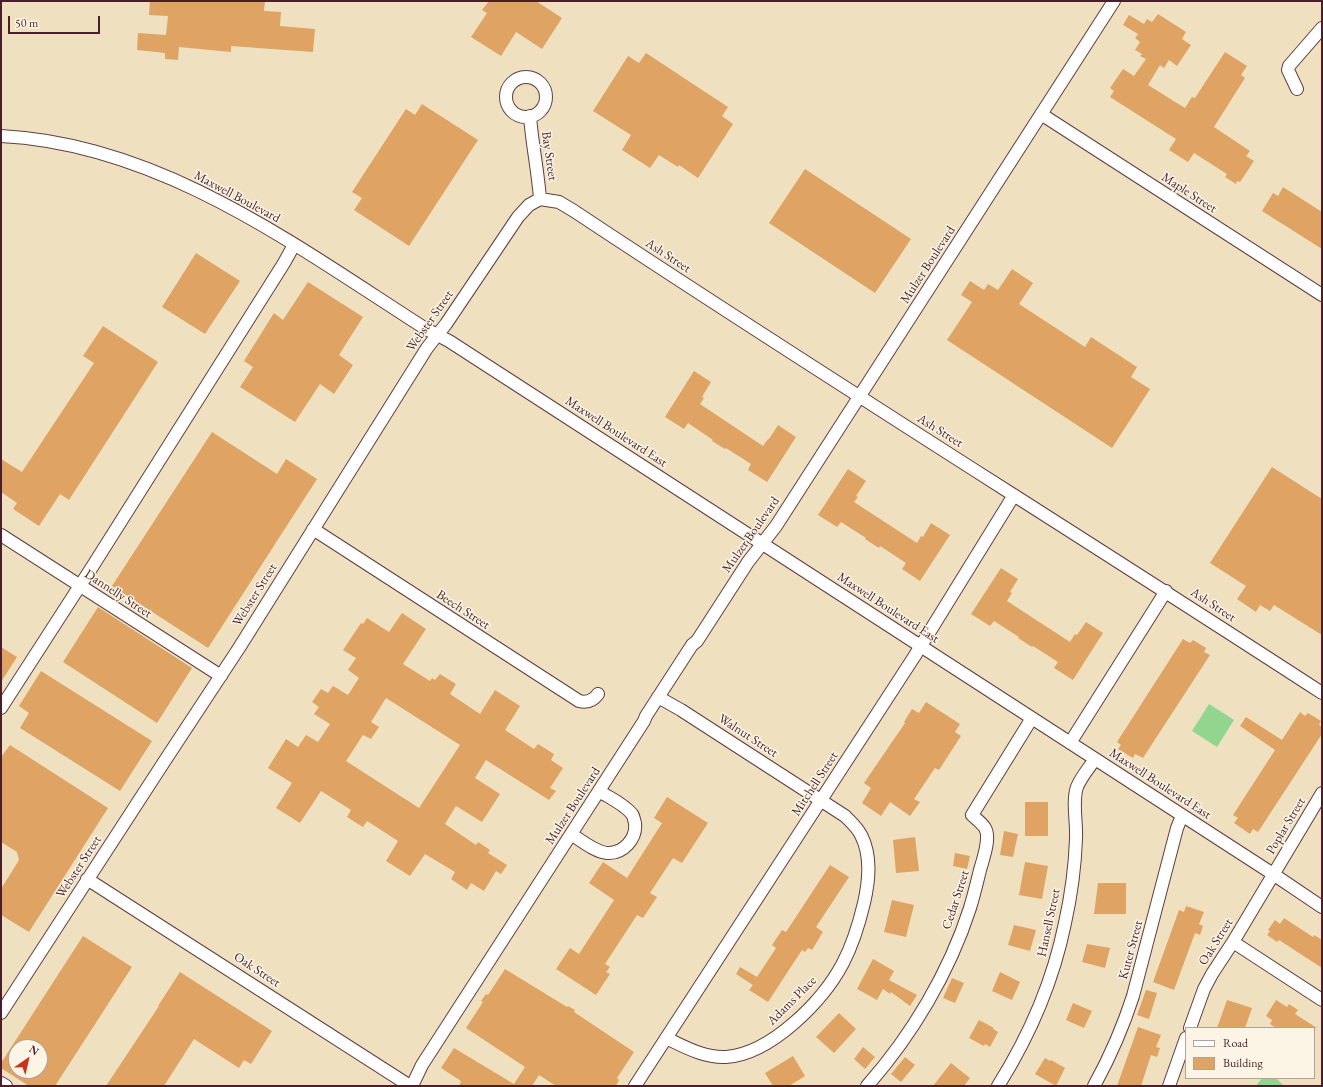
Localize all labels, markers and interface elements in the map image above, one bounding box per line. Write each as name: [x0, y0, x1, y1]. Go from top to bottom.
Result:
scale bar: [10, 8, 102, 34]
text: 50 m: [15, 15, 38, 31]
street label: Bay Street: [538, 130, 560, 182]
street label: Maxwell Boulevard: [191, 168, 283, 226]
street label: Maple Street: [1159, 169, 1219, 217]
street label: Mulzer Boulevard: [897, 223, 959, 307]
street label: Ash Street: [642, 236, 694, 276]
street label: Webster Street: [403, 287, 457, 355]
street label: Maxwell Boulevard East: [562, 393, 670, 471]
street label: Ash Street: [914, 411, 966, 451]
street label: Mulzer Boulevard: [719, 494, 783, 576]
street label: Webster Street: [230, 561, 280, 629]
street label: Dannelly Street: [82, 567, 154, 621]
street label: Maxwell Boulevard East: [834, 569, 942, 647]
street label: Ash Street: [1187, 585, 1239, 625]
street label: Beech Street: [433, 587, 493, 633]
street label: Walnut Street: [715, 711, 781, 761]
street label: Maxwell Boulevard East: [1106, 745, 1214, 823]
street label: Mitchell Street: [788, 749, 842, 819]
street label: Mulzer Boulevard: [542, 764, 604, 848]
street label: Poplar Street: [1263, 795, 1309, 857]
street label: Webster Street: [53, 833, 105, 901]
street label: Cedar Street: [939, 868, 973, 932]
street label: Hansell Street: [1034, 888, 1064, 958]
street label: Oak Street: [1196, 916, 1236, 968]
street label: Kuter Street: [1116, 919, 1146, 981]
street label: Oak Street: [231, 949, 283, 991]
street label: Adams Place: [764, 973, 820, 1029]
legend: [1185, 1027, 1315, 1079]
text: Road: [1223, 1035, 1248, 1051]
north arrow: [8, 1039, 48, 1079]
text: N: [27, 1042, 42, 1058]
text: Building: [1223, 1055, 1263, 1071]

